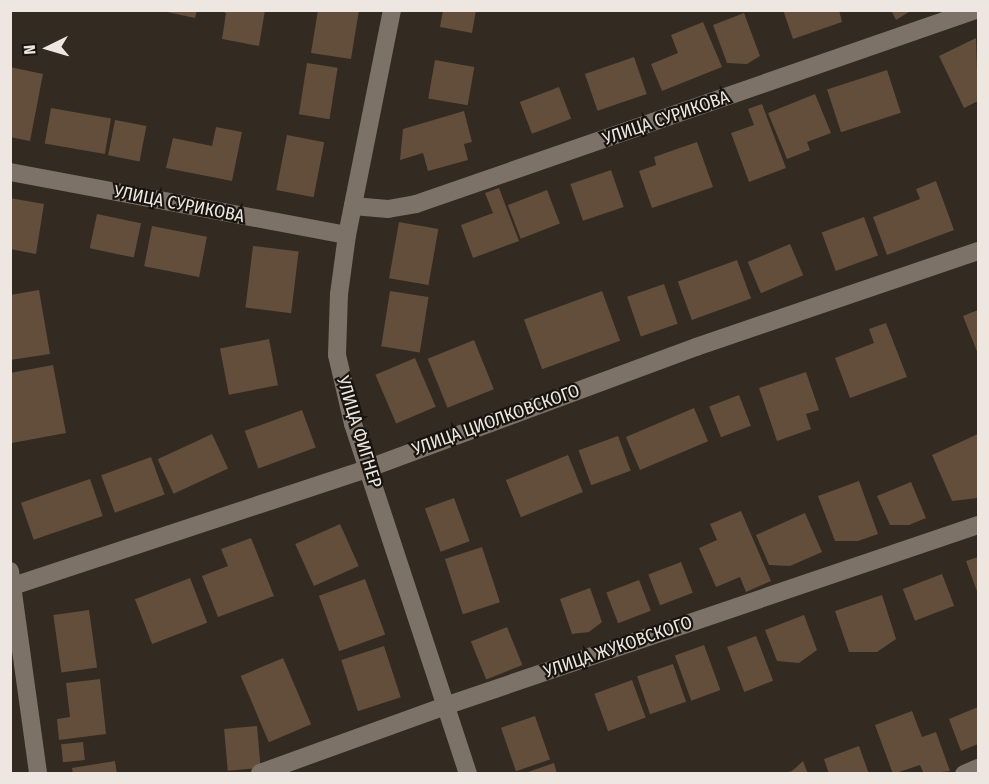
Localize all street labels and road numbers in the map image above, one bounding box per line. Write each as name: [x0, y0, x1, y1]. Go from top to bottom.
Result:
street label: УЛИЦА СУРИКОВА: [600, 86, 732, 150]
street label: УЛИЦА СУРИКОВА: [112, 181, 246, 227]
street label: УЛИЦА ФИГНЕР: [332, 374, 386, 490]
street label: УЛИЦА ЦИОЛКОВСКОГО: [409, 380, 583, 460]
street label: УЛИЦА ЖУКОВСКОГО: [541, 611, 695, 683]

